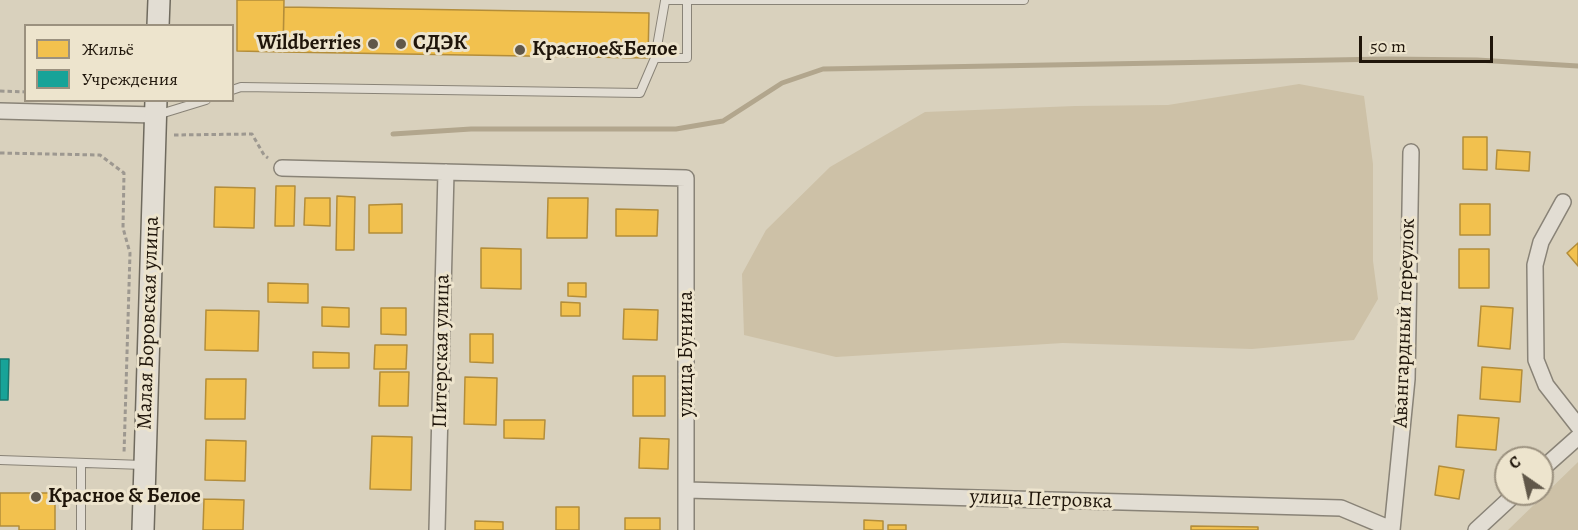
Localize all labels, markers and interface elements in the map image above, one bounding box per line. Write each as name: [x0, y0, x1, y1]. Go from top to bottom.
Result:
legend: [24, 24, 234, 102]
scale bar: [1362, 24, 1496, 62]
place label: Wildberries: [257, 31, 361, 57]
place label: СДЭК: [413, 31, 467, 57]
text: 50 m: [1370, 34, 1406, 58]
text: Жильё: [82, 37, 134, 61]
marker: Wildberries: [366, 37, 380, 51]
marker: СДЭК: [394, 37, 408, 51]
place label: Красное&Белое: [532, 37, 677, 63]
marker: Красное&Белое: [513, 43, 527, 57]
text: Учреждения: [82, 67, 178, 91]
street label: Малая Боровская улица: [133, 216, 165, 430]
street label: Авангардный переулок: [1389, 218, 1421, 428]
street label: Питерская улица: [428, 274, 456, 428]
street label: улица Бунина: [674, 291, 700, 417]
north arrow: [1494, 446, 1554, 506]
text: С: [1505, 451, 1525, 475]
place label: Красное & Белое: [48, 484, 201, 510]
street label: улица Петровка: [969, 485, 1113, 515]
marker: Красное & Белое: [29, 490, 43, 504]

